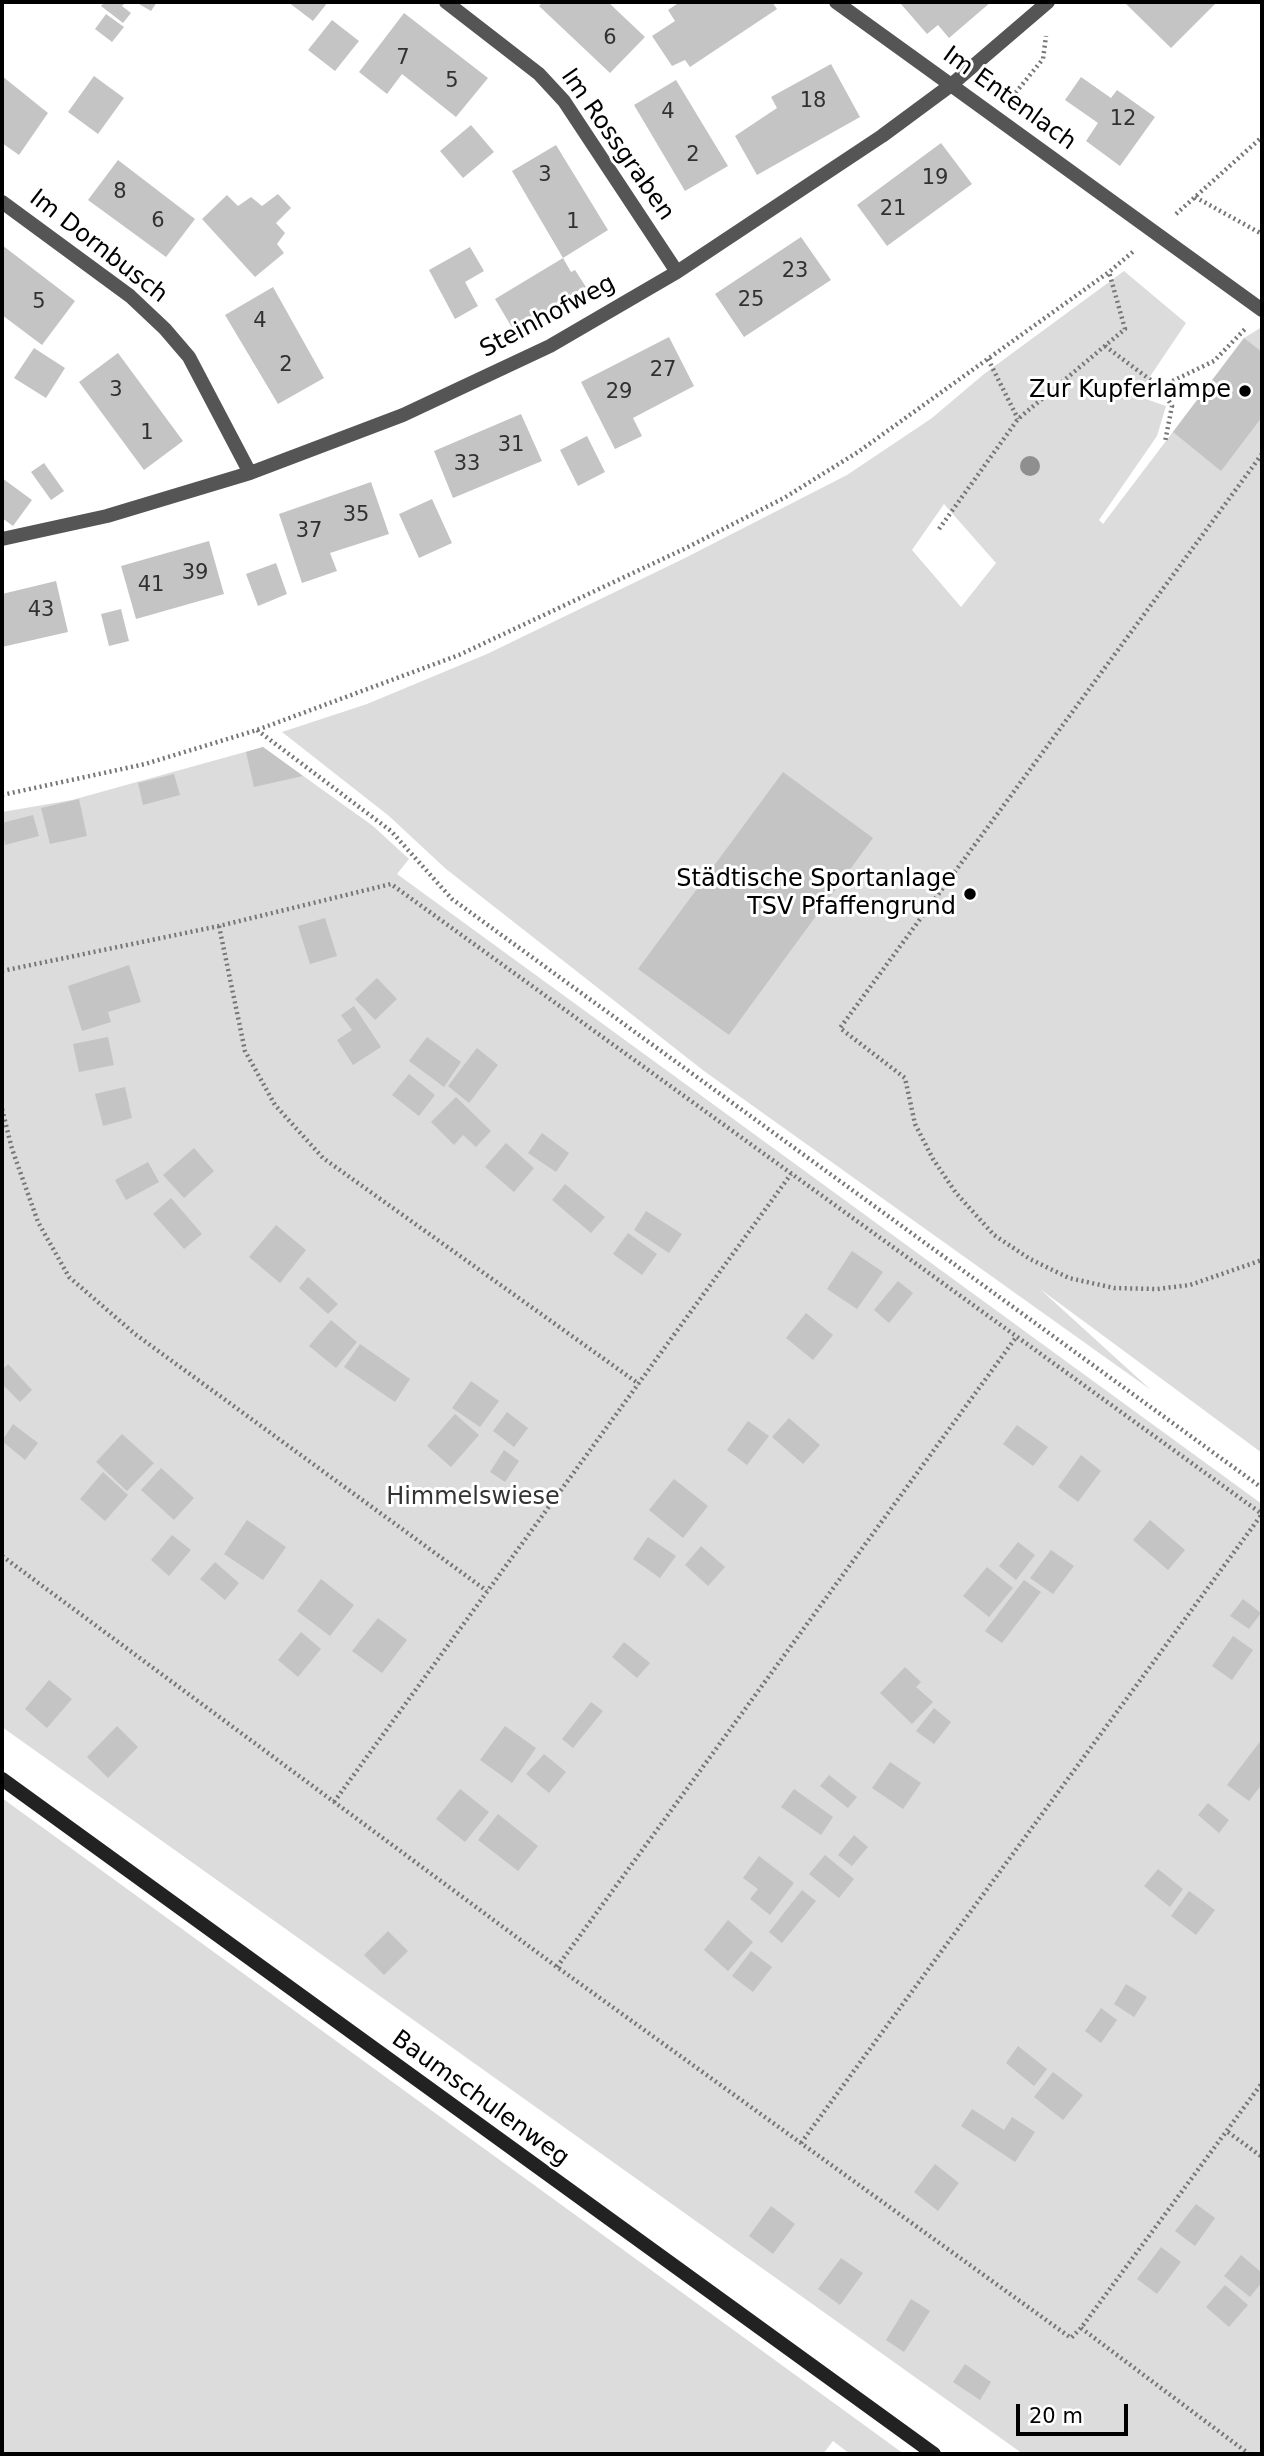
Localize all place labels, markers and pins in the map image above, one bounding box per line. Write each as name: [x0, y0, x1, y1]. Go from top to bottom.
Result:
place label: Zur Kupferlampe: [1029, 377, 1231, 405]
marker: Zur Kupferlampe: [1237, 383, 1253, 399]
place label: Städtische Sportanlage TSV Pfaffengrund: [676, 866, 956, 922]
marker: Städtische Sportanlage TSV Pfaffengrund: [962, 886, 978, 902]

